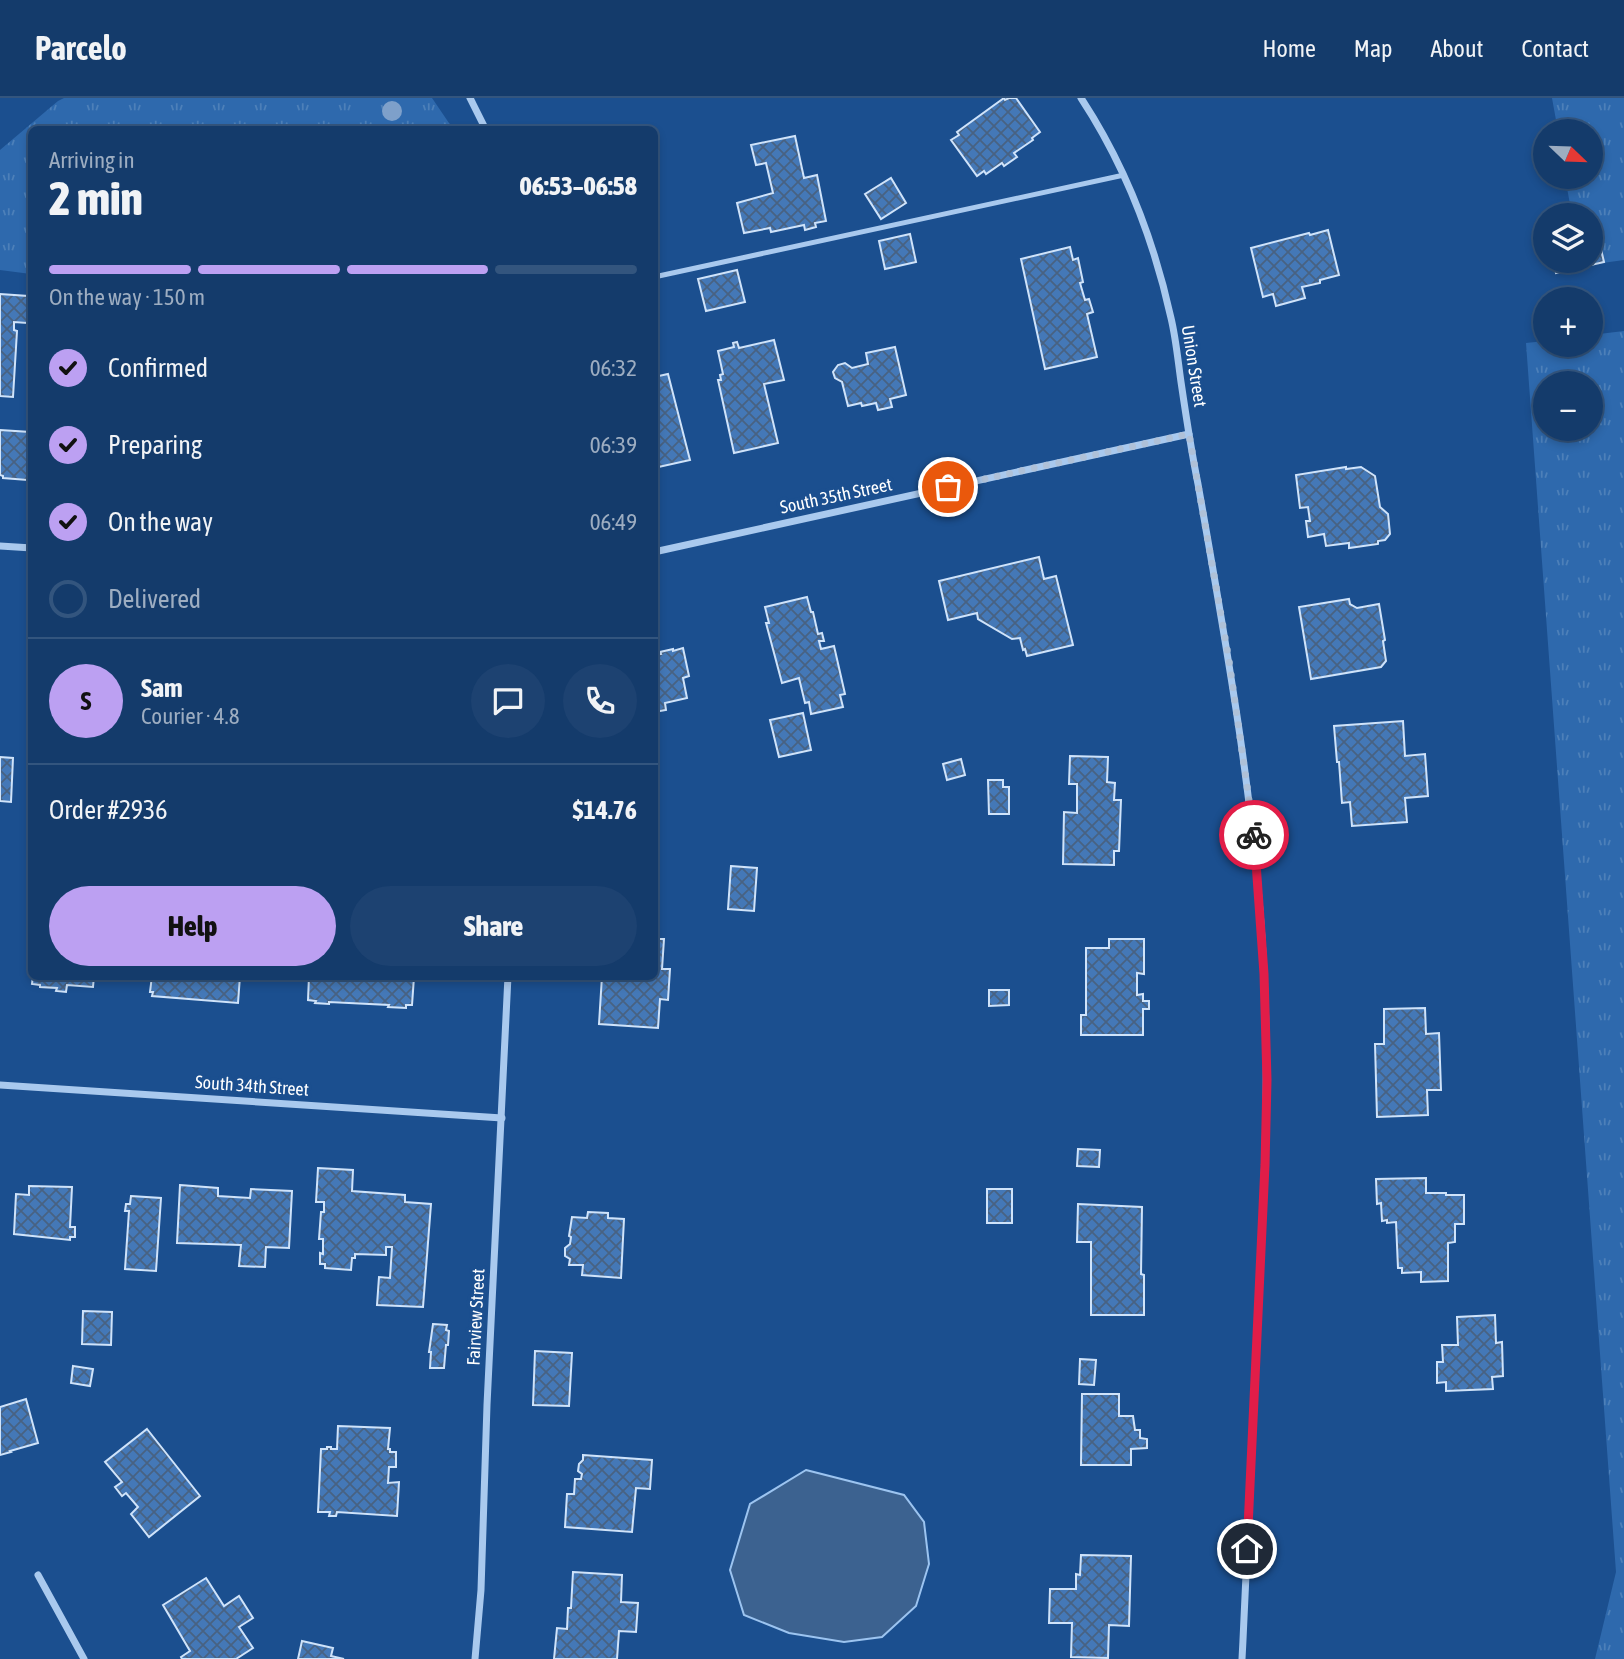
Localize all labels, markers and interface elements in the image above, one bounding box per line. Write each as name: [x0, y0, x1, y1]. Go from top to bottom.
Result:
text: Parcelo: [35, 29, 127, 67]
text: Home: [1262, 35, 1316, 62]
text: Map: [1354, 35, 1392, 62]
text: About: [1430, 35, 1483, 62]
text: Contact: [1521, 35, 1589, 62]
north arrow: [1533, 119, 1603, 189]
map controls: [1533, 119, 1603, 441]
text: Arriving in: [49, 147, 135, 173]
text: 06:53–06:58: [520, 171, 637, 201]
text: 2 min: [49, 172, 143, 225]
button: layers: [1533, 203, 1603, 273]
text: On the way · 150 m: [49, 284, 205, 310]
button: +: [1533, 287, 1603, 357]
street label: Union Street: [1178, 323, 1211, 408]
icon: check: [49, 349, 87, 387]
text: Confirmed: [108, 353, 208, 383]
text: 06:32: [590, 355, 637, 381]
button: −: [1533, 371, 1603, 441]
icon: check: [49, 426, 87, 464]
text: Preparing: [108, 430, 202, 460]
text: 06:39: [590, 432, 637, 458]
pin: [918, 457, 978, 517]
icon: bag: [929, 468, 967, 506]
street label: South 35th Street: [778, 473, 894, 518]
icon: check: [49, 503, 87, 541]
text: On the way: [108, 507, 213, 537]
text: 06:49: [590, 509, 637, 535]
text: Delivered: [108, 584, 201, 614]
button: chat: [471, 664, 545, 738]
button: phone: [563, 664, 637, 738]
text: Sam: [141, 673, 183, 703]
text: S: [81, 686, 91, 716]
text: Courier · 4.8: [141, 703, 240, 729]
text: Order #2936: [49, 795, 168, 825]
text: $14.76: [573, 795, 637, 825]
courier: [1219, 800, 1289, 870]
icon: bike: [1235, 816, 1273, 854]
button: Help: [49, 886, 336, 966]
button: Share: [350, 886, 637, 966]
street label: South 34th Street: [194, 1071, 310, 1100]
street label: Fairview Street: [462, 1268, 489, 1366]
pin: [1217, 1519, 1277, 1579]
icon: home: [1228, 1530, 1266, 1568]

